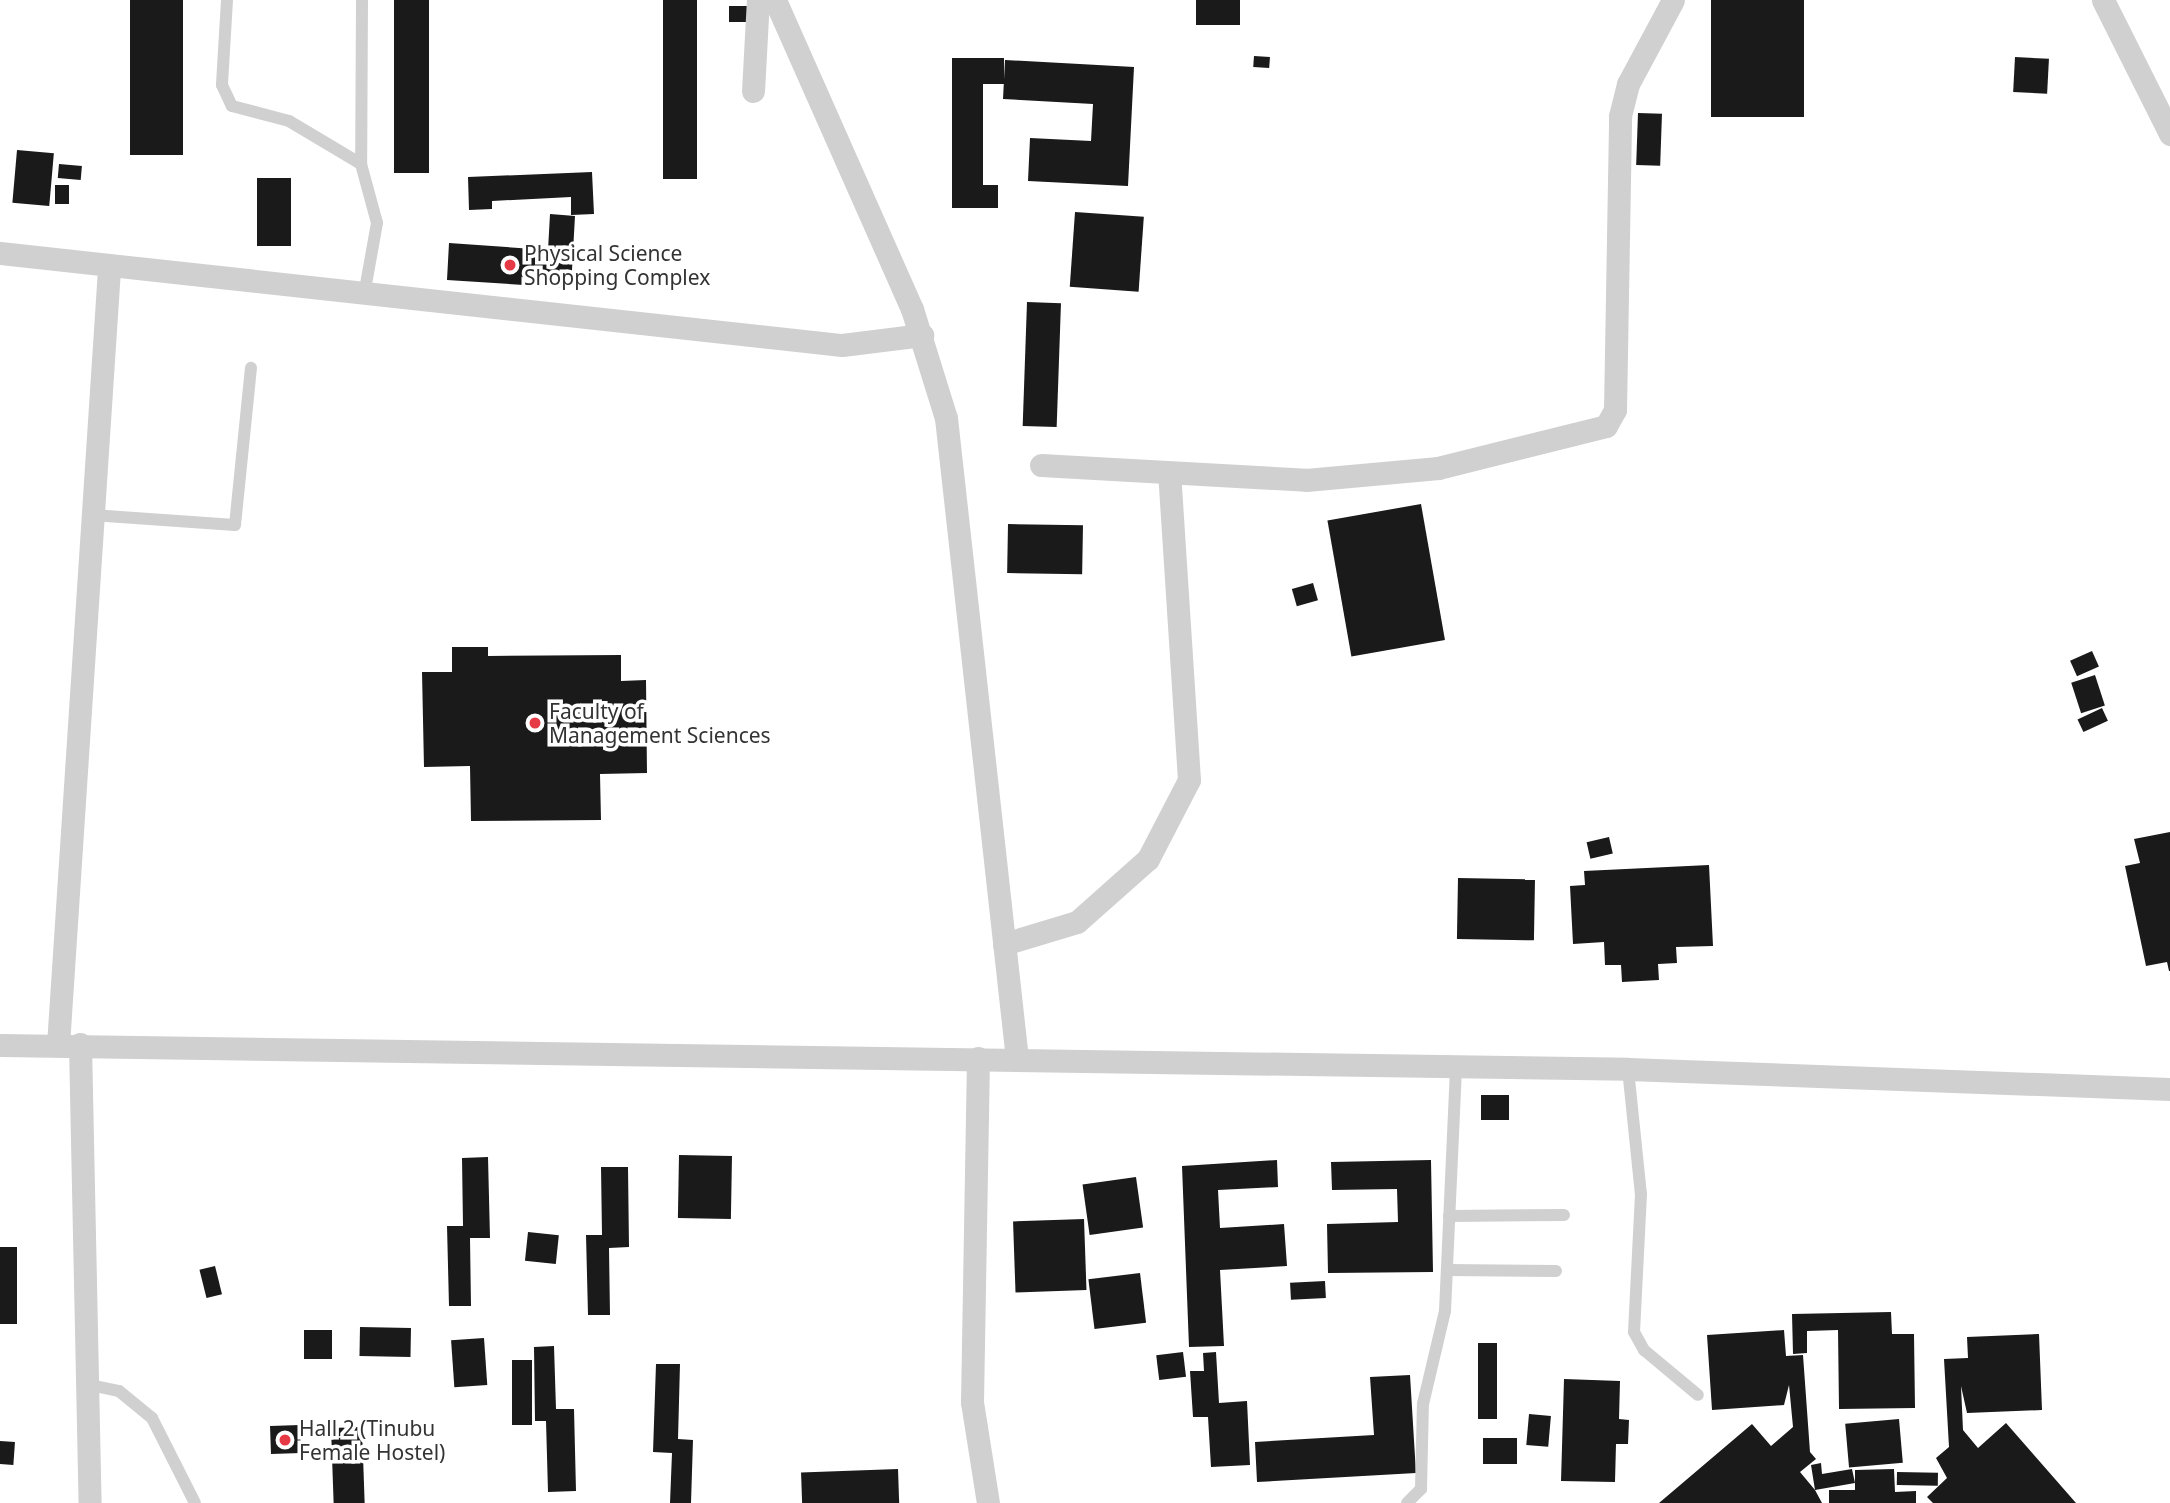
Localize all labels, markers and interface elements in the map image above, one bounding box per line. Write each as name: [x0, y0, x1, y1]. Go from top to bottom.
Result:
place label: Physical Science Shopping Complex: [524, 240, 710, 290]
marker: Physical Science Shopping Complex: [502, 257, 518, 273]
place label: Faculty of Management Sciences: [549, 698, 771, 748]
marker: Faculty of Management Sciences: [527, 715, 543, 731]
place label: Hall 2 (Tinubu Female Hostel): [299, 1415, 445, 1465]
marker: Hall 2 (Tinubu Female Hostel): [277, 1432, 293, 1448]

